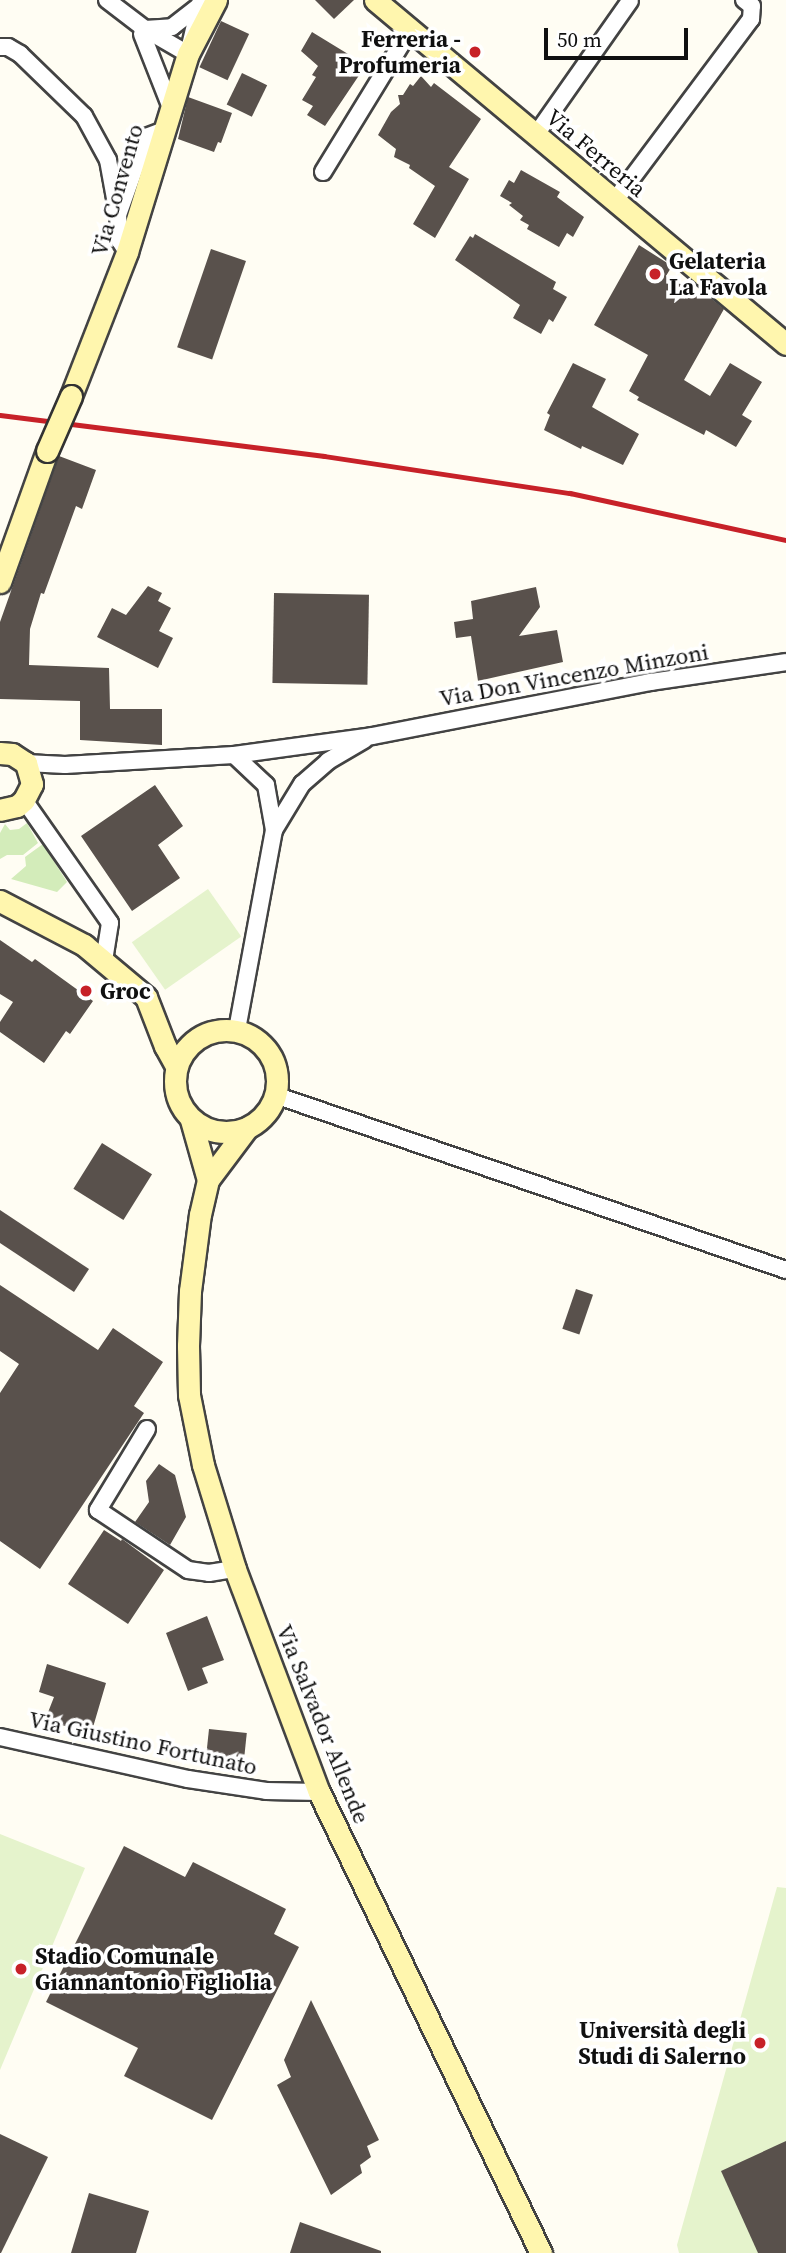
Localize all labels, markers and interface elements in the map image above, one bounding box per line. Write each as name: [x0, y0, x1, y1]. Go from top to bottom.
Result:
scale bar: [548, 14, 692, 58]
place label: Ferreria - Profumeria: [339, 25, 461, 79]
text: 50 m: [557, 25, 602, 54]
marker: Ferreria - Profumeria: [467, 44, 483, 60]
street label: Via Ferreria: [540, 103, 652, 203]
street label: Via Convento: [85, 121, 149, 259]
place label: Gelateria La Favola: [669, 247, 767, 301]
marker: Gelateria La Favola: [647, 266, 663, 282]
street label: Via Don Vincenzo Minzoni: [437, 638, 711, 712]
place label: Groc: [100, 977, 151, 1005]
marker: Groc: [78, 983, 94, 999]
street label: Via Salvador Allende: [271, 1621, 375, 1827]
street label: Via Giustino Fortunato: [26, 1705, 260, 1781]
place label: Stadio Comunale Giannantonio Figliolia: [35, 1942, 272, 1996]
marker: Stadio Comunale Giannantonio Figliolia: [13, 1961, 29, 1977]
place label: Università degli Studi di Salerno: [578, 2016, 746, 2070]
marker: Università degli Studi di Salerno: [752, 2035, 768, 2051]

